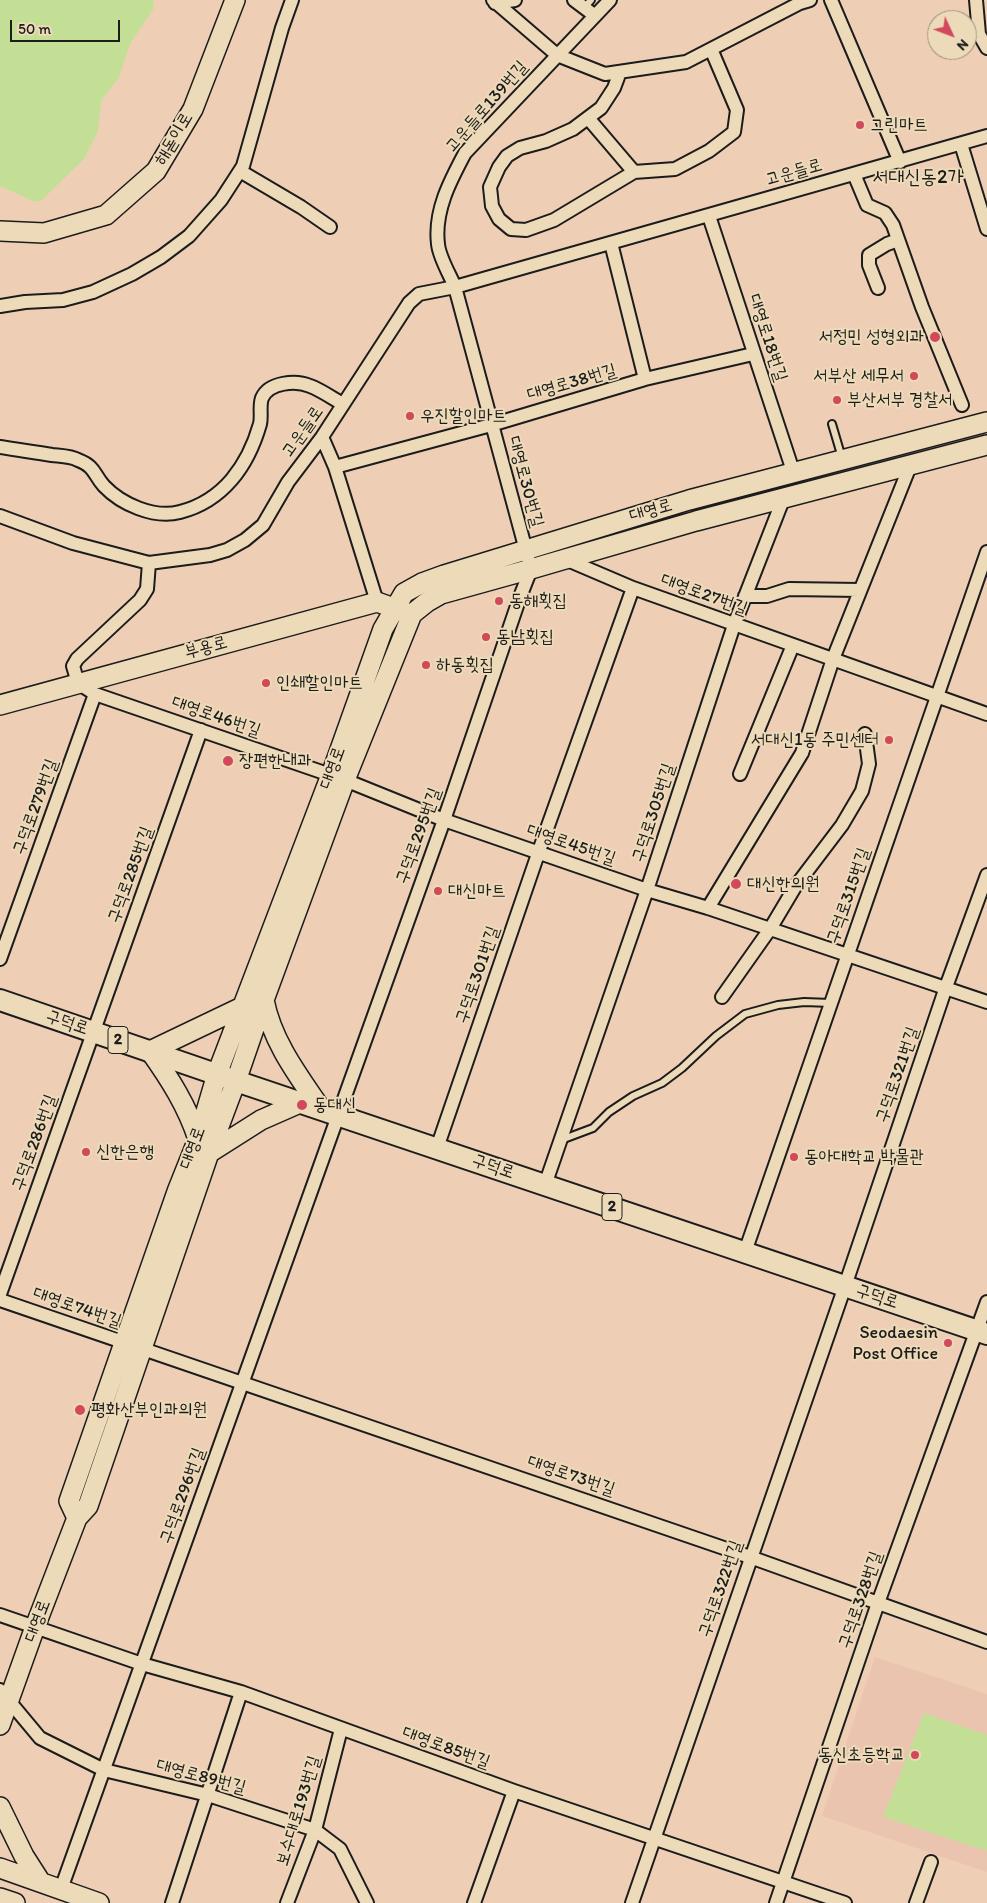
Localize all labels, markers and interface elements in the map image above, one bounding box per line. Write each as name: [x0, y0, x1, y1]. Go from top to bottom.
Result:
scale bar: [12, 10, 122, 42]
north arrow: [927, 10, 977, 60]
text: 50 m: [18, 20, 51, 38]
text: N: [953, 36, 972, 54]
street label: 고운들로139번길: [441, 57, 533, 157]
street label: 해돋이로: [150, 109, 198, 169]
place label: 그린마트: [870, 114, 928, 136]
marker: 그린마트: [854, 119, 866, 131]
street label: 고운들로: [763, 155, 825, 191]
district label: 서대신동2가: [873, 166, 963, 190]
street label: 대영로18번길: [743, 292, 791, 384]
place label: 서정민 성형외과: [819, 326, 924, 348]
marker: 서정민 성형외과: [928, 330, 942, 344]
street label: 대영로38번길: [525, 360, 619, 406]
place label: 서부산 세무서: [813, 365, 904, 387]
marker: 서부산 세무서: [908, 370, 920, 382]
place label: 부산서부 경찰서: [847, 389, 952, 411]
marker: 부산서부 경찰서: [831, 394, 843, 406]
street label: 고운들로: [278, 402, 328, 462]
place label: 우진할인마트: [420, 405, 507, 427]
marker: 우진할인마트: [404, 410, 416, 422]
street label: 대영로30번길: [502, 434, 548, 530]
street label: 대영로: [627, 495, 675, 527]
street label: 대영로27번길: [658, 569, 750, 621]
place label: 동해횟집: [509, 590, 567, 612]
marker: 동해횟집: [493, 595, 505, 607]
place label: 동남횟집: [496, 626, 554, 648]
marker: 동남횟집: [480, 631, 492, 643]
street label: 부용로: [182, 632, 230, 664]
place label: 하동횟집: [436, 654, 494, 676]
marker: 하동횟집: [420, 659, 432, 671]
place label: 인쇄할인마트: [276, 672, 363, 694]
marker: 인쇄할인마트: [260, 677, 272, 689]
street label: 대영로46번길: [169, 692, 263, 742]
place label: 서대신1동 주민센터: [751, 729, 879, 751]
marker: 서대신1동 주민센터: [883, 734, 895, 746]
street label: 대영로: [315, 744, 351, 792]
place label: 장편한내과: [239, 750, 311, 772]
marker: 장편한내과: [221, 754, 235, 768]
street label: 구덕로279번길: [9, 756, 63, 858]
street label: 구덕로305번길: [628, 761, 680, 865]
street label: 구덕로295번길: [392, 785, 446, 887]
street label: 대영로45번길: [524, 820, 618, 870]
street label: 구덕로285번길: [104, 824, 158, 926]
street label: 구덕로315번길: [823, 845, 875, 947]
place label: 대신한의원: [747, 873, 819, 895]
marker: 대신한의원: [729, 877, 743, 891]
place label: 대신마트: [448, 880, 506, 902]
marker: 대신마트: [432, 885, 444, 897]
street label: 구덕로301번길: [451, 923, 505, 1027]
street label: 구덕로: [43, 1006, 91, 1040]
street label: 구덕로321번길: [872, 1024, 924, 1126]
road number: 2: [108, 1026, 128, 1054]
street label: 구덕로286번길: [8, 1092, 62, 1194]
place label: 동대신: [313, 1094, 356, 1116]
marker: 동대신: [295, 1098, 309, 1112]
street label: 대영로: [175, 1124, 211, 1172]
place label: 신한은행: [96, 1141, 154, 1163]
marker: 신한은행: [80, 1146, 92, 1158]
place label: 동아대학교 박물관: [804, 1146, 924, 1168]
street label: 구덕로: [469, 1150, 517, 1184]
marker: 동아대학교 박물관: [788, 1151, 800, 1163]
road number: 2: [602, 1194, 622, 1220]
street label: 구덕로: [853, 1280, 901, 1314]
street label: 대영로74번길: [30, 1283, 124, 1333]
place label: Seodaesin Post Office: [852, 1322, 938, 1365]
marker: Seodaesin Post Office: [942, 1337, 954, 1349]
place label: 평화산부인과의원: [91, 1399, 207, 1421]
marker: 평화산부인과의원: [73, 1403, 87, 1417]
street label: 구덕로296번길: [156, 1445, 210, 1547]
street label: 대영로73번길: [524, 1451, 618, 1501]
street label: 구덕로322번길: [694, 1538, 748, 1640]
street label: 구덕로328번길: [834, 1548, 888, 1652]
street label: 대영로: [20, 1597, 56, 1645]
street label: 대영로85번길: [399, 1722, 493, 1774]
place label: 동신초등학교: [818, 1744, 905, 1766]
marker: 동신초등학교: [909, 1749, 921, 1761]
street label: 보수대로193번길: [272, 1753, 326, 1869]
street label: 대영로89번길: [154, 1755, 248, 1799]

